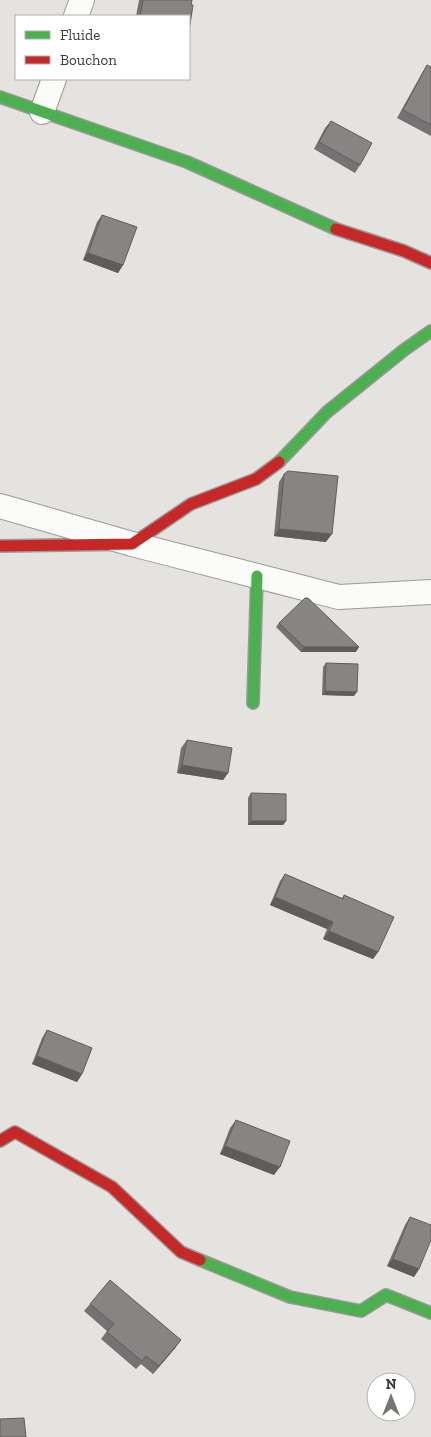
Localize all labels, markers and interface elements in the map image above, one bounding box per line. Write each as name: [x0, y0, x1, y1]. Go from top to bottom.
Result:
legend: [15, 15, 190, 80]
text: Fluide: [60, 26, 100, 44]
text: Bouchon: [60, 51, 117, 69]
north arrow: [366, 1372, 416, 1422]
text: N: [386, 1376, 397, 1393]

